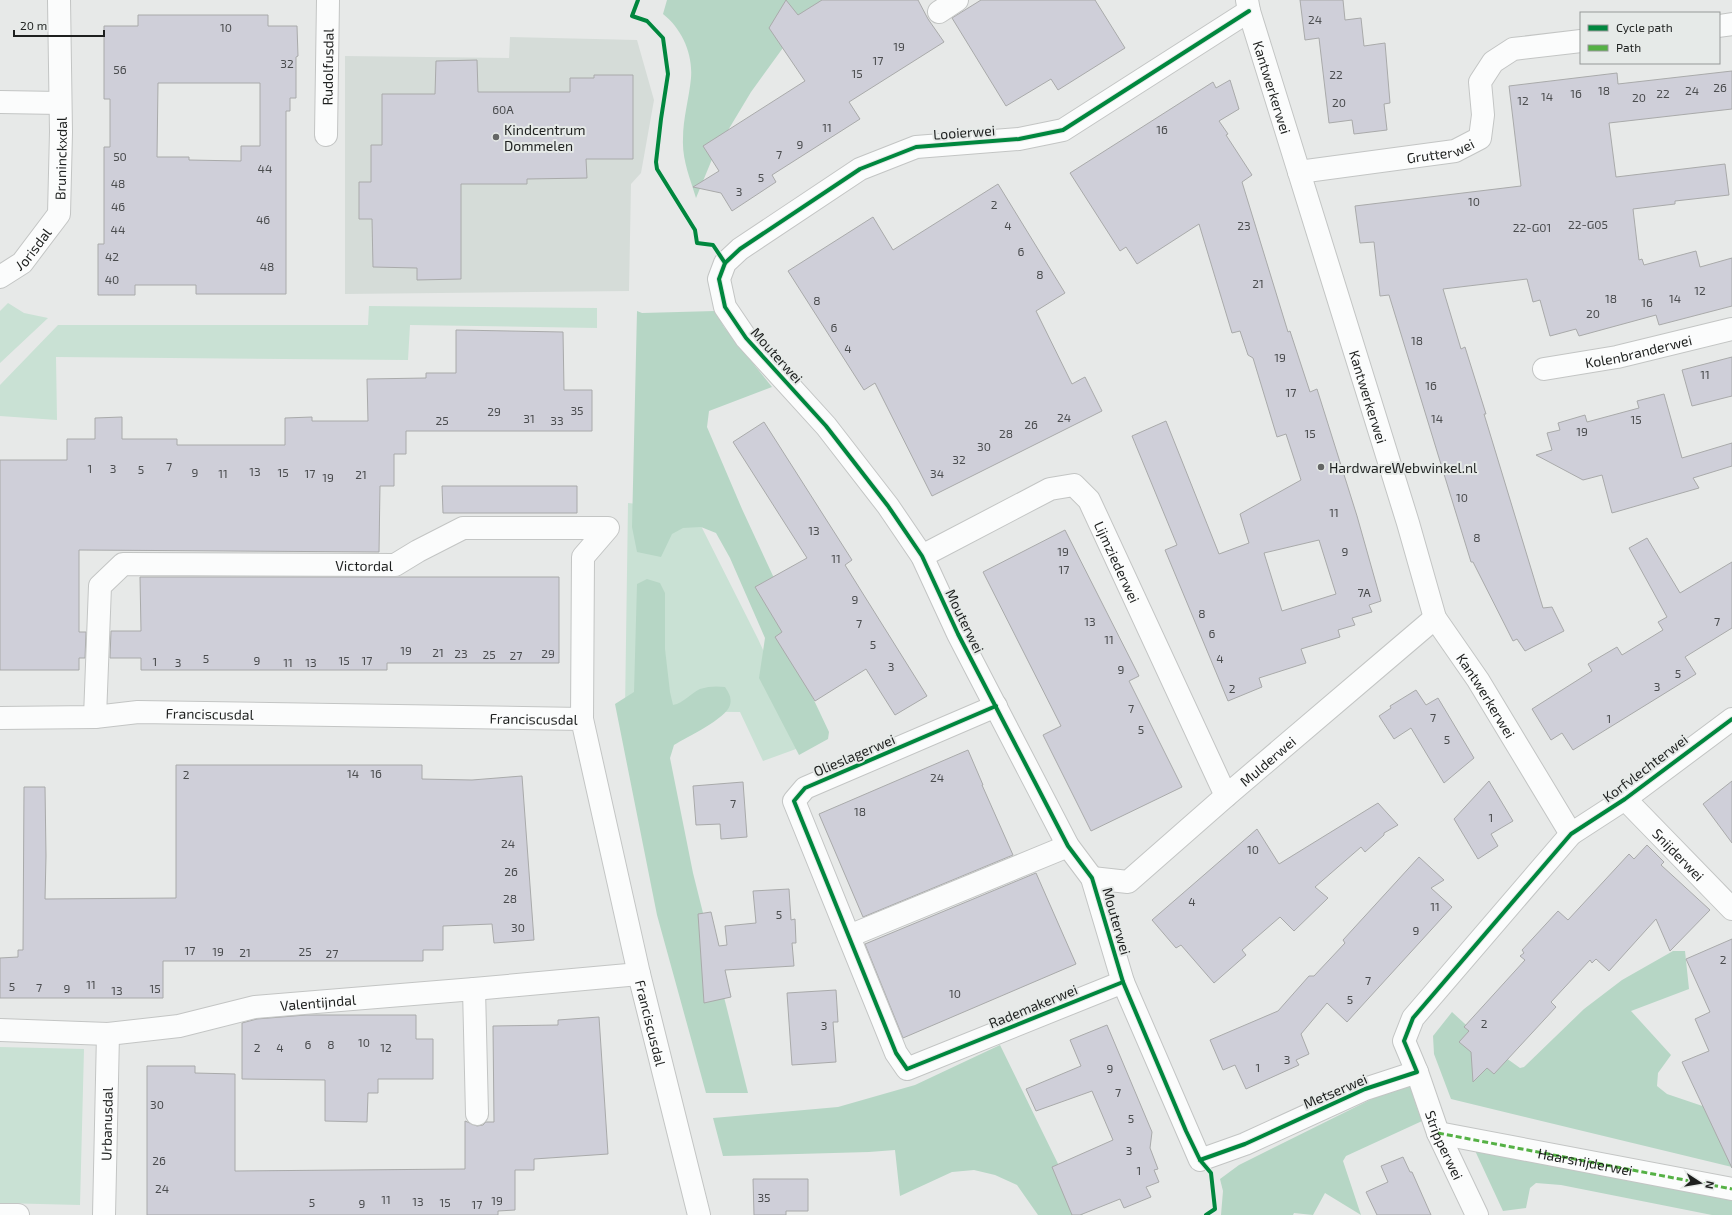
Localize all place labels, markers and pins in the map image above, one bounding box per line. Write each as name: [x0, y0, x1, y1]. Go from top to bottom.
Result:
place label: Kindcentrum Dommelen: [504, 121, 585, 154]
marker: Kindcentrum Dommelen: [491, 132, 501, 142]
place label: HardwareWebwinkel.nl: [1329, 459, 1478, 476]
marker: HardwareWebwinkel.nl: [1316, 462, 1326, 472]

